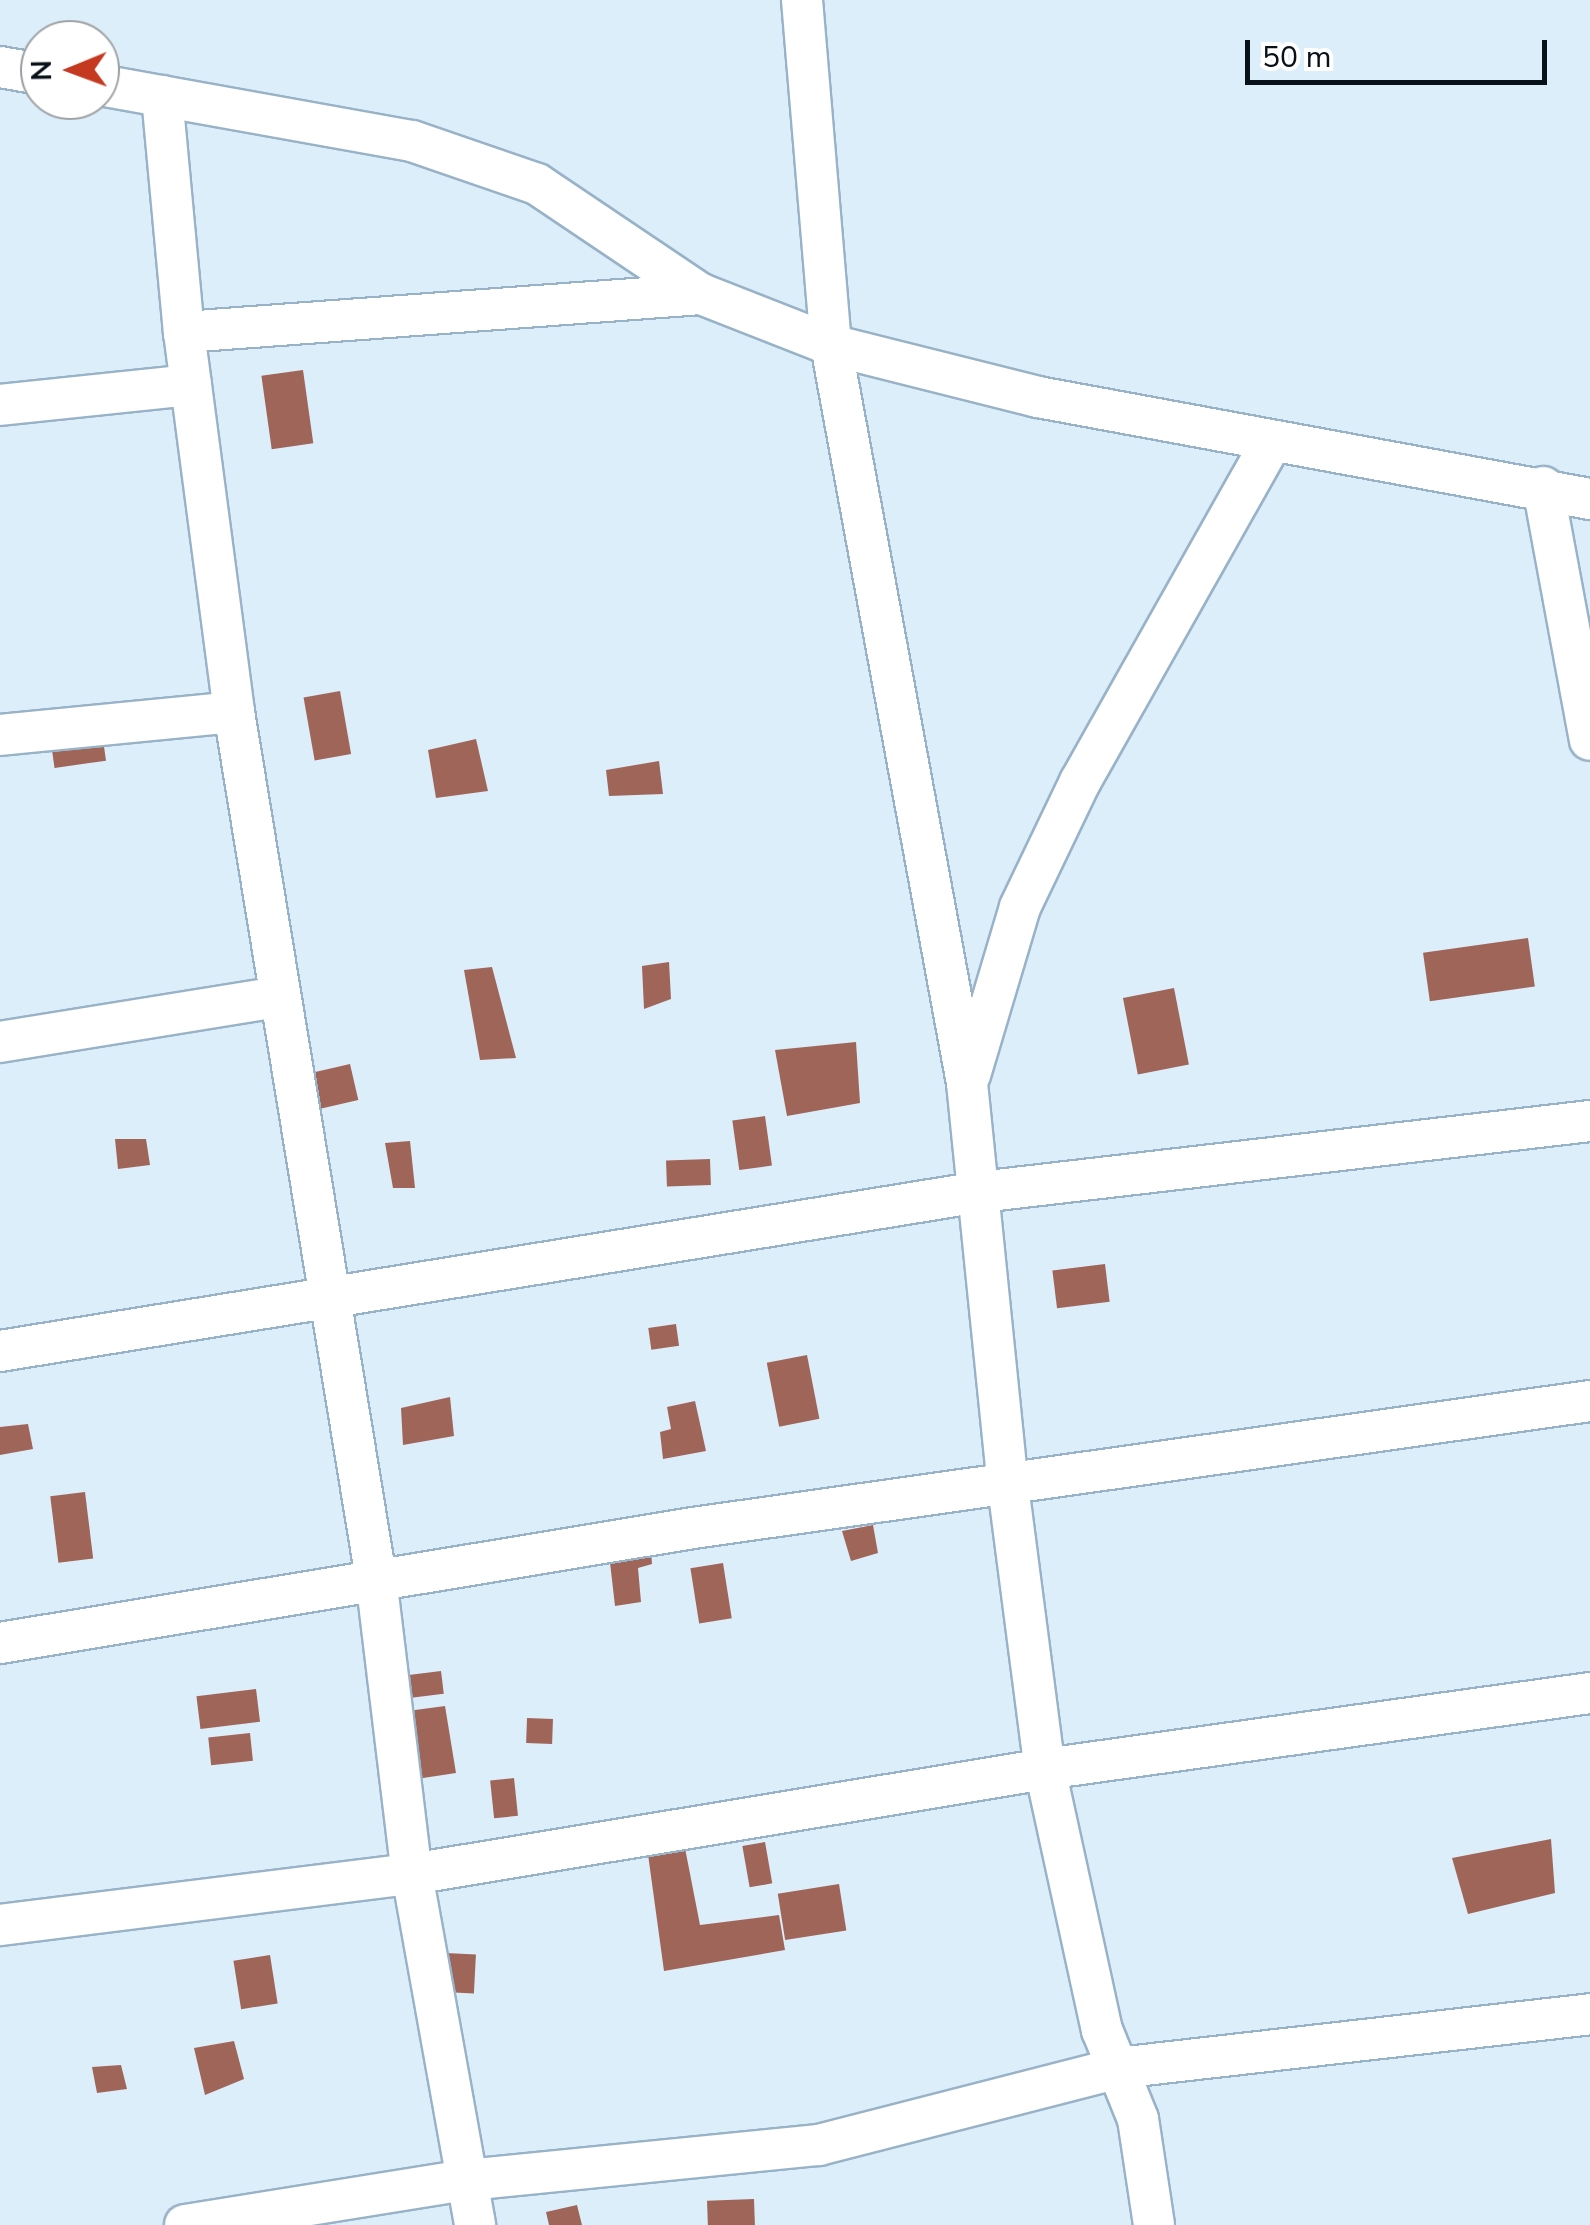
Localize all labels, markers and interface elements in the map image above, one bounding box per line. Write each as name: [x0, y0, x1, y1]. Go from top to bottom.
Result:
north arrow: [20, 20, 120, 120]
scale bar: [1250, 20, 1552, 82]
text: 50 m: [1262, 37, 1331, 78]
text: N: [23, 60, 61, 81]

